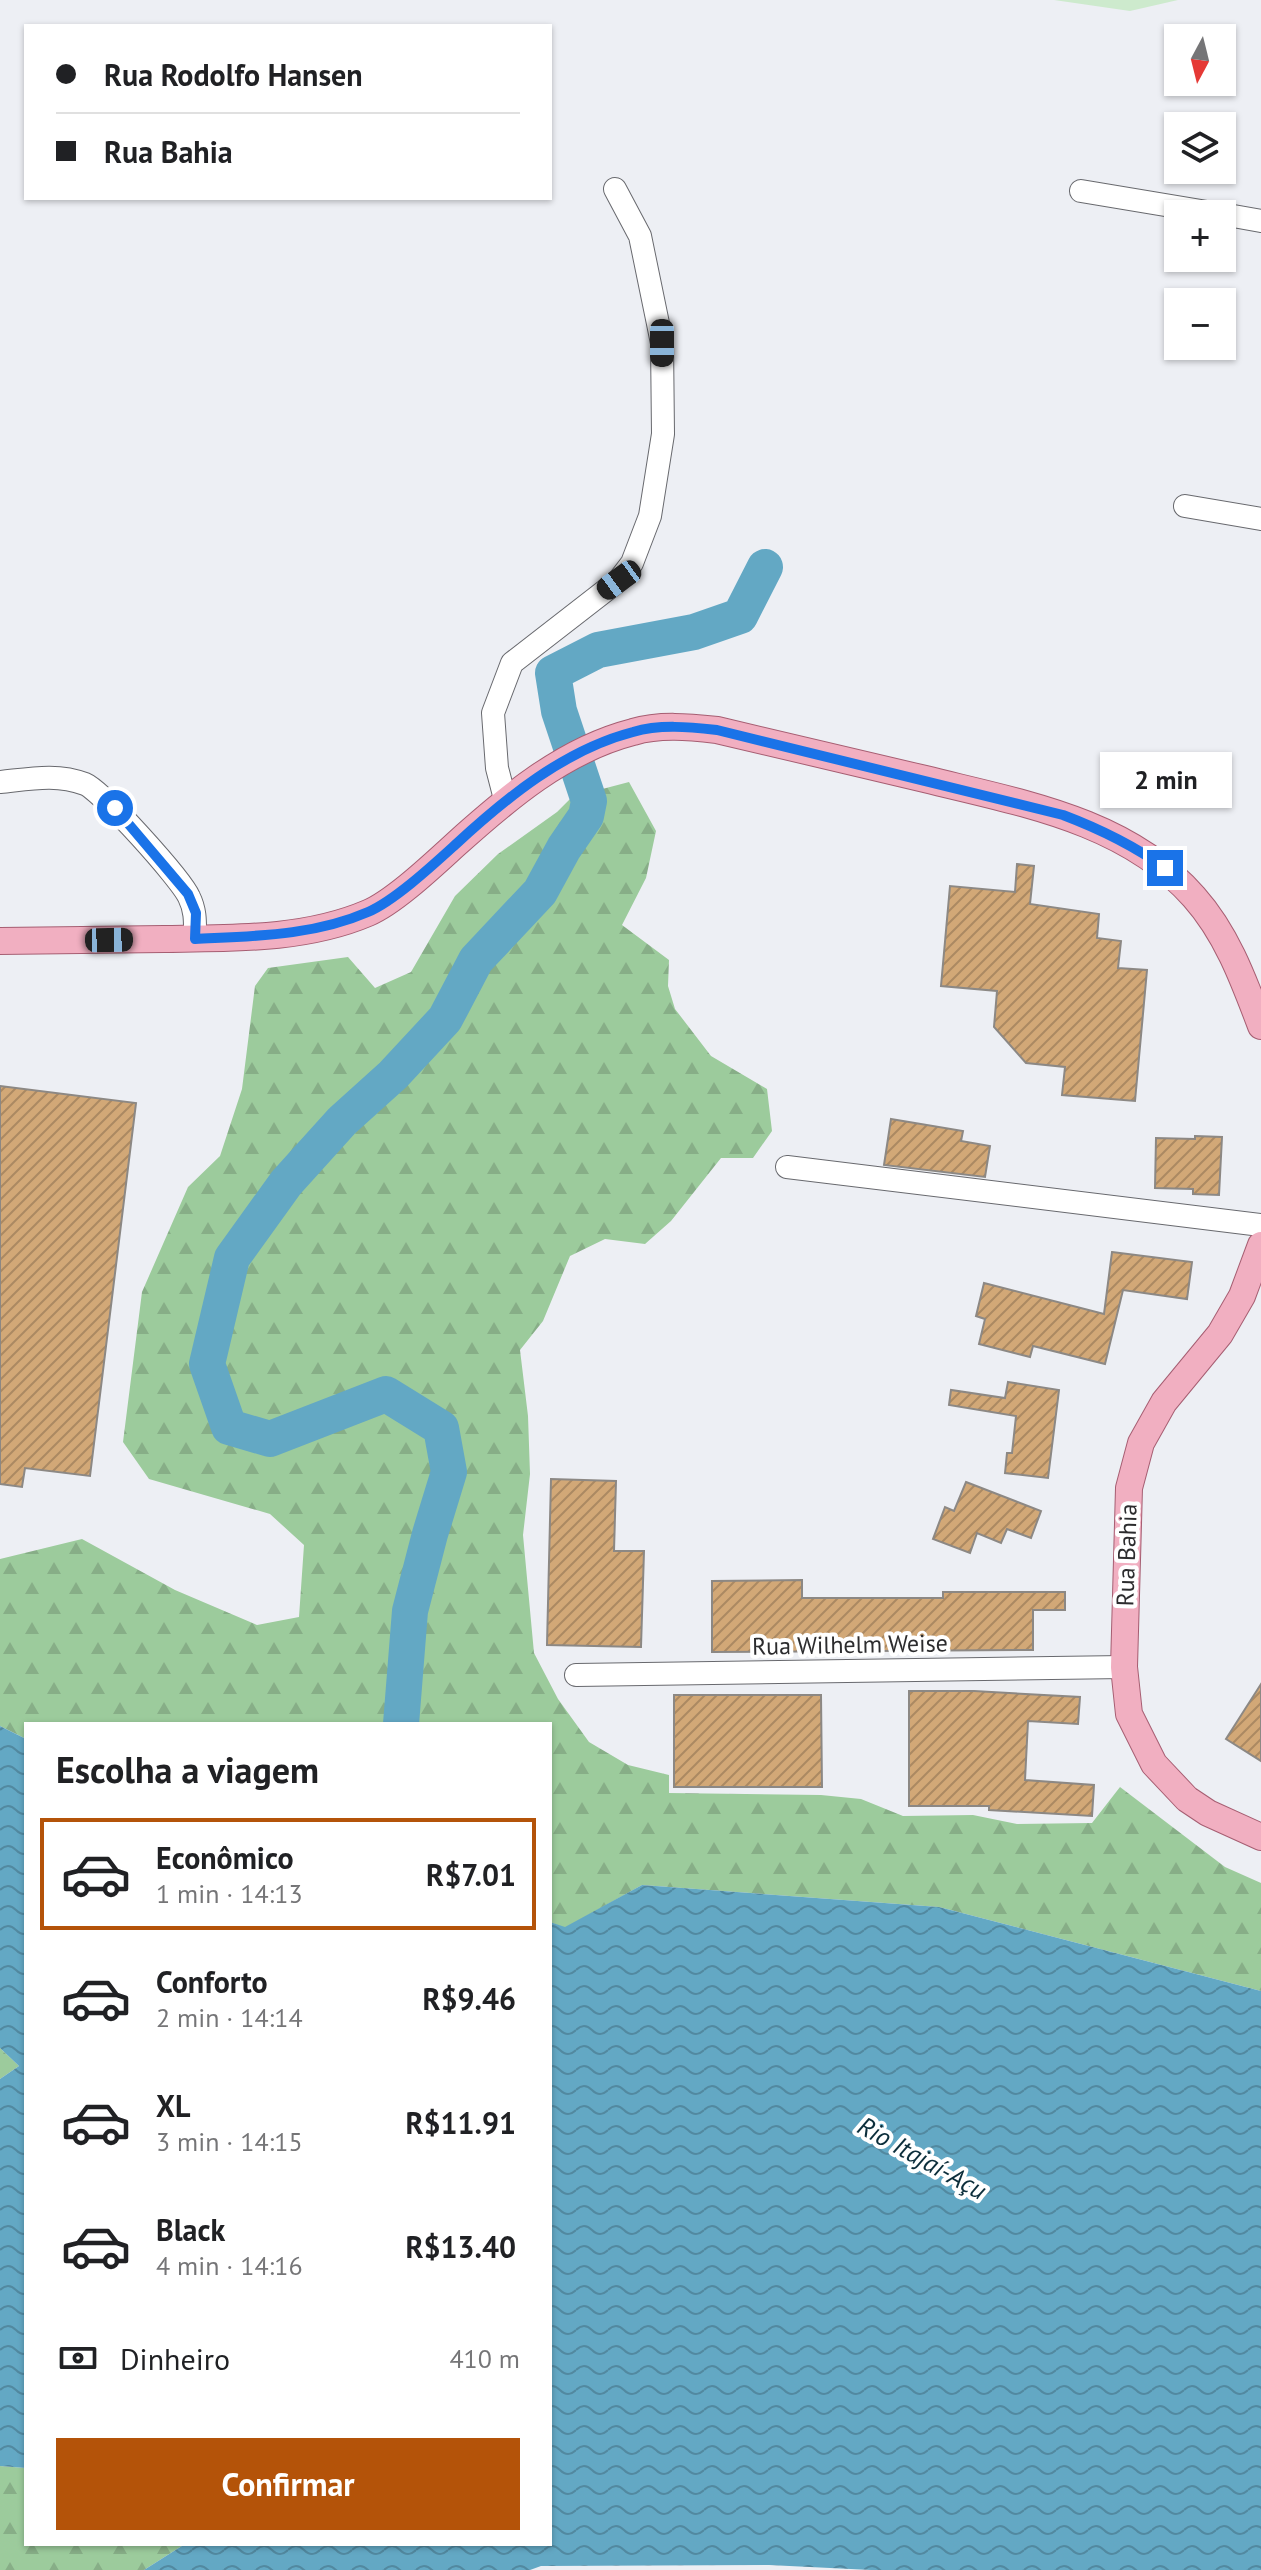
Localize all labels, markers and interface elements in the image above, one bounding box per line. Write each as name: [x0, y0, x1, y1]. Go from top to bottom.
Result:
north arrow: [1164, 24, 1236, 96]
map controls: [1164, 24, 1236, 360]
text: Rua Rodolfo Hansen: [104, 55, 363, 94]
button: layers: [1164, 112, 1236, 184]
text: Rua Bahia: [104, 132, 233, 171]
button: +: [1164, 200, 1236, 272]
button: −: [1164, 288, 1236, 360]
car: [650, 319, 674, 367]
car: [593, 556, 645, 604]
callout: 2 min: [1099, 752, 1231, 808]
text: 2 min: [1134, 763, 1198, 796]
route start: [97, 790, 133, 826]
route end: [1147, 850, 1183, 886]
car: [85, 928, 133, 952]
street label: Rua Bahia: [1109, 1503, 1144, 1607]
street label: Rua Wilhelm Weise: [752, 1627, 948, 1662]
text: Escolha a viagem: [56, 1746, 319, 1793]
icon: car: [60, 1838, 132, 1910]
text: Econômico: [156, 1838, 294, 1877]
text: R$7.01: [426, 1855, 516, 1894]
text: 1 min · 14:13: [156, 1877, 303, 1910]
icon: car: [60, 1962, 132, 2034]
text: Conforto: [156, 1962, 268, 2001]
text: R$9.46: [423, 1979, 516, 2018]
text: 2 min · 14:14: [156, 2001, 303, 2034]
icon: car: [60, 2086, 132, 2158]
text: XL: [156, 2086, 190, 2125]
text: R$11.91: [406, 2103, 516, 2142]
water label: Rio Itajaí-Açu: [852, 2109, 992, 2206]
text: 3 min · 14:15: [156, 2125, 303, 2158]
icon: car: [60, 2210, 132, 2282]
text: Black: [156, 2210, 225, 2249]
text: R$13.40: [406, 2227, 516, 2266]
text: 4 min · 14:16: [156, 2249, 303, 2282]
icon: cash: [56, 2336, 100, 2380]
text: Dinheiro: [120, 2339, 230, 2378]
text: 410 m: [449, 2342, 520, 2375]
button: Confirmar: [56, 2438, 520, 2530]

